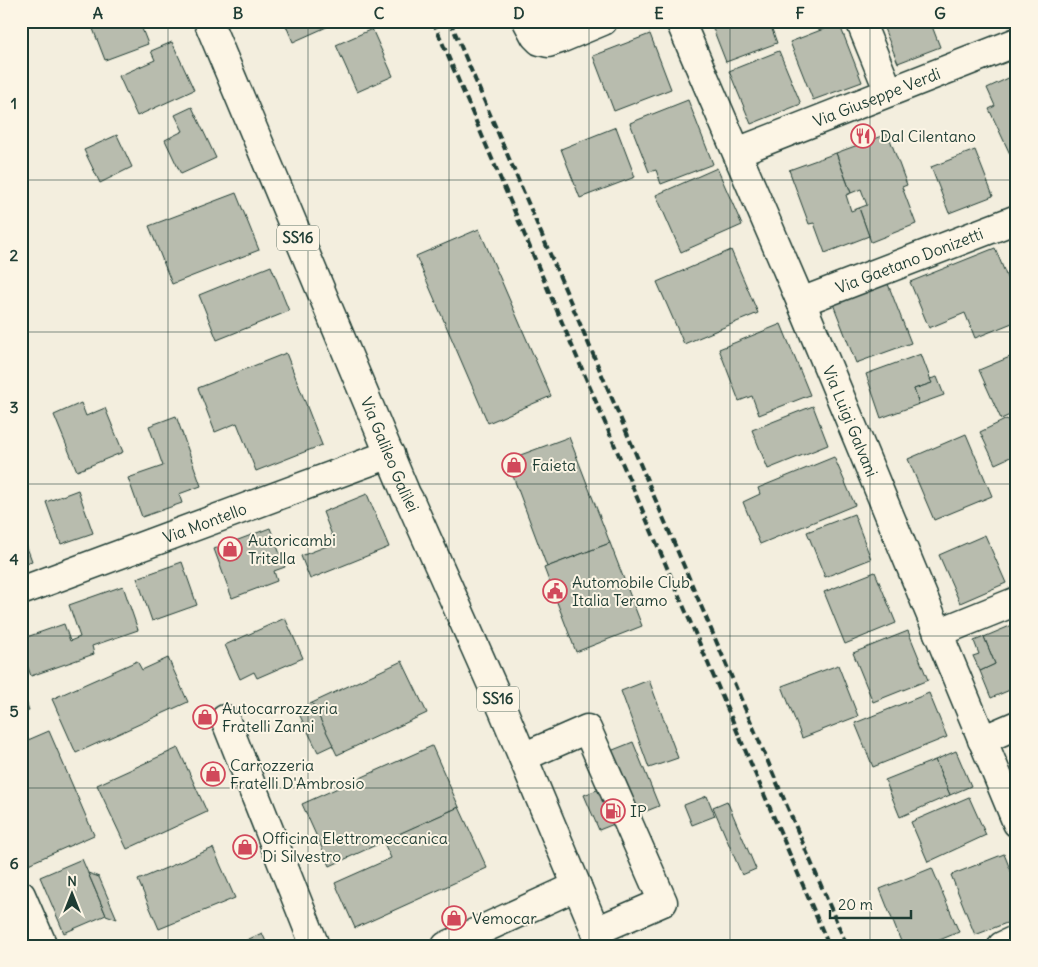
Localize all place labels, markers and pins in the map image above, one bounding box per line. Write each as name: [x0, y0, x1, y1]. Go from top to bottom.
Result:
restaurant icon: Dal Cilentano: [850, 123, 876, 149]
place label: Dal Cilentano: [880, 126, 976, 146]
shop icon: Faieta: [501, 452, 527, 478]
place label: Faieta: [532, 455, 576, 475]
place label: Autoricambi Tritella: [248, 530, 336, 568]
shop icon: Autoricambi Tritella: [217, 536, 243, 562]
place label: Automobile Club Italia Teramo: [572, 572, 690, 610]
public building icon: Automobile Club Italia Teramo: [542, 578, 568, 604]
place label: Autocarrozzeria Fratelli Zanni: [222, 698, 338, 736]
shop icon: Autocarrozzeria Fratelli Zanni: [192, 704, 218, 730]
place label: Carrozzeria Fratelli D'Ambrosio: [230, 755, 364, 793]
shop icon: Carrozzeria Fratelli D'Ambrosio: [200, 761, 226, 787]
fuel station icon: IP: [600, 798, 626, 824]
place label: IP: [630, 801, 647, 821]
place label: Officina Elettromeccanica Di Silvestro: [262, 828, 448, 866]
shop icon: Officina Elettromeccanica Di Silvestro: [232, 834, 258, 860]
shop icon: Vemocar: [441, 905, 467, 931]
place label: Vemocar: [472, 908, 537, 928]

